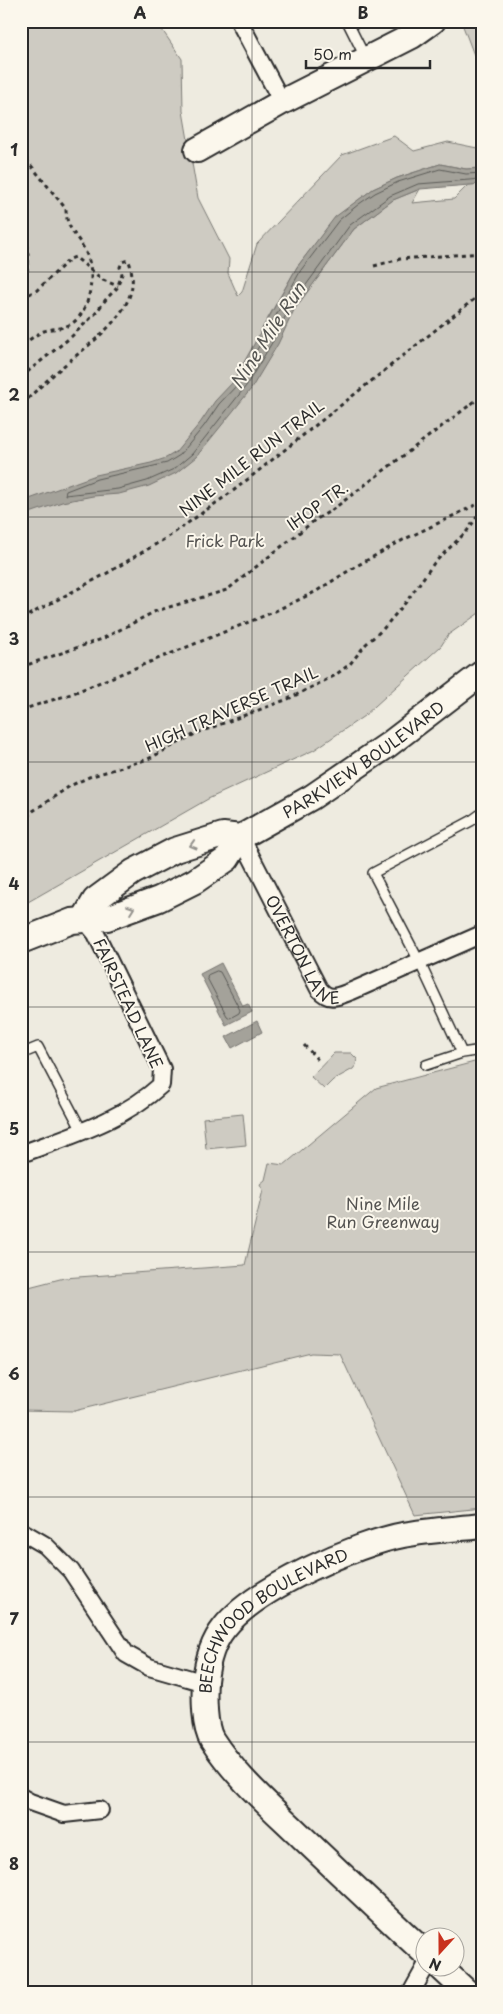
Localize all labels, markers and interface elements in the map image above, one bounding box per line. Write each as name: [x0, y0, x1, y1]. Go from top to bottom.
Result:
text: A: [134, 0, 147, 24]
text: B: [358, 0, 369, 24]
scale bar: [306, 38, 429, 70]
text: 50 m: [313, 42, 352, 65]
text: 1: [10, 137, 18, 161]
water label: Nine Mile Run: [223, 276, 312, 393]
text: 2: [8, 382, 20, 406]
street label: NINE MILE RUN TRAIL: [174, 393, 328, 521]
street label: IHOP TR.: [281, 475, 353, 535]
park label: Frick Park: [186, 528, 265, 552]
text: 3: [9, 626, 19, 650]
street label: HIGH TRAVERSE TRAIL: [141, 659, 321, 757]
street label: PARKVIEW BOULEVARD: [278, 694, 449, 823]
one-way arrow: [190, 839, 198, 849]
text: 4: [9, 871, 20, 895]
street label: OVERTON LANE: [260, 890, 341, 1009]
one-way arrow: [127, 905, 135, 915]
street label: FAIRSTEAD LANE: [88, 934, 170, 1072]
text: 5: [9, 1116, 19, 1140]
park label: Nine Mile Run Greenway: [327, 1191, 439, 1233]
text: 6: [8, 1361, 20, 1385]
street label: BEECHWOOD BOULEVARD: [193, 1541, 351, 1694]
text: 7: [9, 1606, 19, 1630]
text: 8: [9, 1851, 19, 1875]
north arrow: [416, 1926, 466, 1976]
text: N: [426, 1953, 444, 1976]

